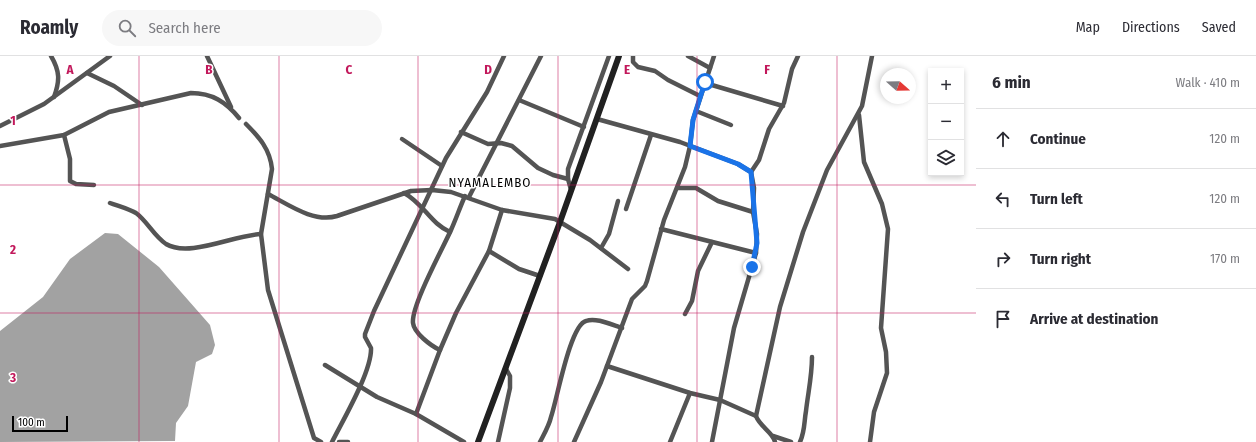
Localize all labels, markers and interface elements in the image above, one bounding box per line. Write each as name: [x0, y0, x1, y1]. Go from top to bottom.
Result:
search box: [102, 10, 382, 46]
text: Roamly: [20, 16, 78, 39]
icon: search: [116, 17, 138, 39]
text: Search here: [148, 19, 221, 37]
text: Map: [1076, 19, 1100, 36]
text: Directions: [1122, 19, 1180, 36]
text: Saved: [1202, 19, 1236, 36]
text: A: [65, 62, 74, 77]
text: B: [205, 62, 213, 77]
text: C: [346, 62, 353, 77]
text: D: [484, 62, 492, 77]
text: E: [624, 62, 630, 77]
text: F: [764, 62, 770, 77]
north arrow: [880, 68, 916, 104]
map controls: [928, 68, 964, 176]
button: +: [928, 68, 964, 104]
text: 6 min: [992, 72, 1031, 93]
route start: [696, 73, 714, 91]
text: Walk · 410 m: [1176, 75, 1240, 90]
button: −: [928, 104, 964, 140]
text: 1: [10, 113, 16, 128]
icon: ahead: [992, 128, 1014, 150]
text: Continue: [1030, 130, 1086, 148]
text: 120 m: [1209, 131, 1240, 146]
button: layers: [928, 140, 964, 176]
district label: NYAMALEMBO: [448, 175, 532, 190]
icon: left: [992, 188, 1014, 210]
text: Turn left: [1030, 190, 1083, 208]
text: 120 m: [1209, 191, 1240, 206]
text: 2: [9, 242, 16, 257]
icon: right: [992, 248, 1014, 270]
text: Turn right: [1030, 250, 1091, 268]
text: 170 m: [1210, 251, 1240, 266]
route end: [743, 258, 761, 276]
icon: arrive: [992, 308, 1014, 330]
text: Arrive at destination: [1030, 310, 1158, 328]
text: 3: [9, 370, 16, 385]
scale bar: [12, 414, 68, 433]
text: 100 m: [18, 416, 45, 429]

